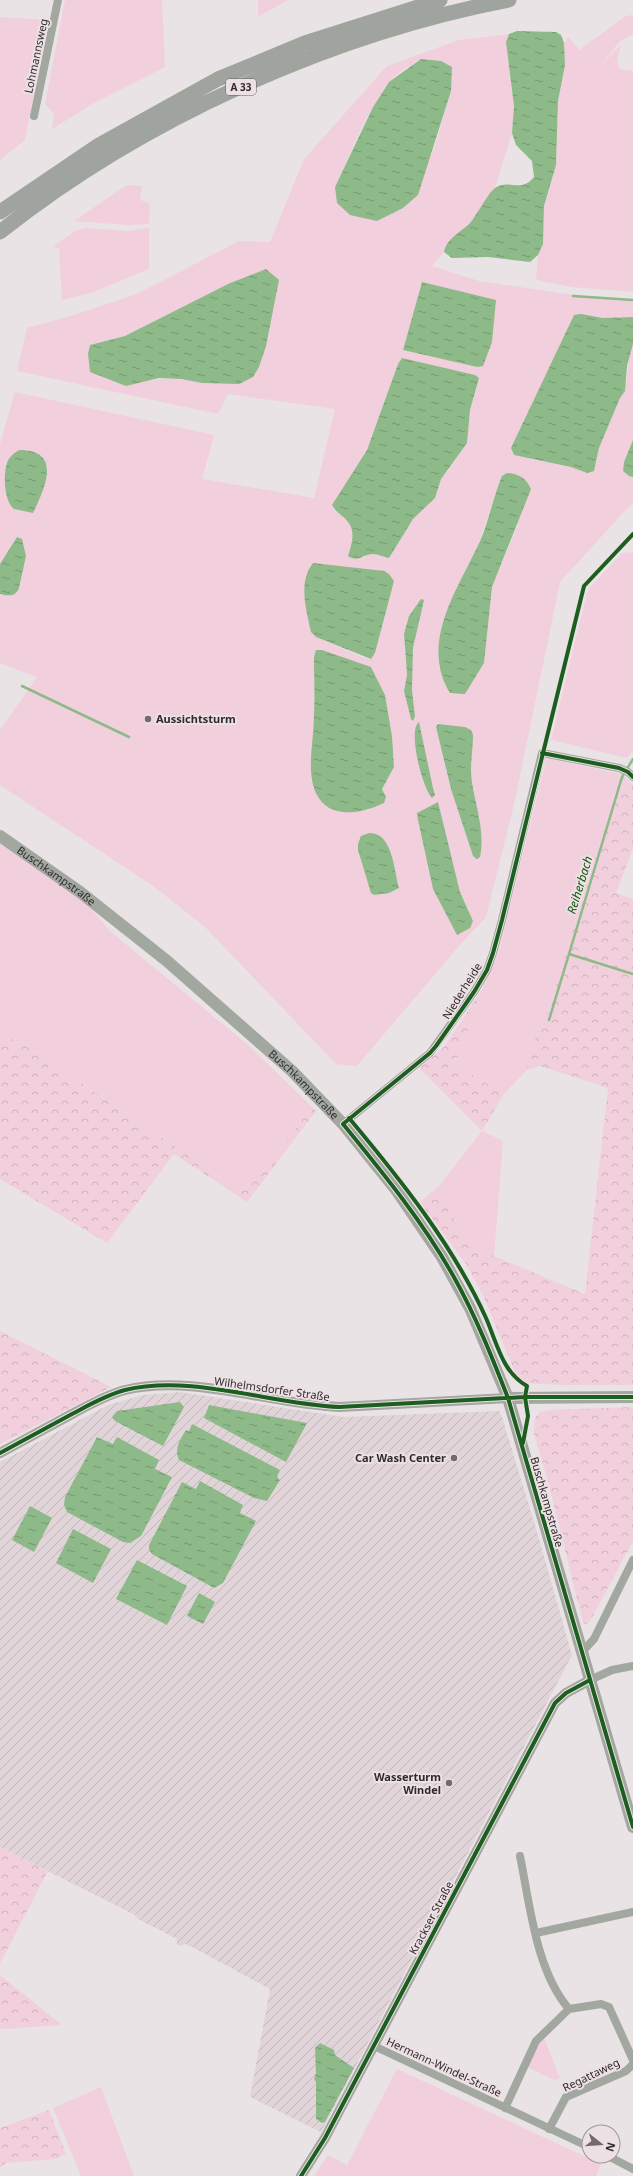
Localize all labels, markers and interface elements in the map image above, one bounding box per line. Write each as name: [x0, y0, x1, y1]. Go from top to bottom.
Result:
street label: Lohmannsweg: [20, 17, 51, 95]
road number: A 33: [226, 79, 256, 95]
place label: Aussichtsturm: [156, 711, 236, 726]
marker: Aussichtsturm: [143, 714, 153, 724]
street label: Buschkampstraße: [14, 842, 99, 909]
water label: Reiherbach: [563, 854, 596, 916]
street label: Niederheide: [438, 960, 485, 1022]
street label: Buschkampstraße: [266, 1046, 342, 1122]
street label: Wilhelmsdorfer Straße: [213, 1373, 331, 1404]
place label: Car Wash Center: [355, 1450, 446, 1465]
marker: Car Wash Center: [449, 1453, 459, 1463]
street label: Buschkampstraße: [527, 1455, 568, 1549]
place label: Wasserturm Windel: [374, 1769, 441, 1797]
marker: Wasserturm Windel: [444, 1778, 454, 1788]
street label: Krackser Straße: [405, 1878, 456, 1957]
street label: Hermann-Windel-Straße: [384, 2033, 504, 2100]
street label: Regattaweg: [560, 2054, 622, 2095]
north arrow: [581, 2124, 621, 2164]
text: N: [603, 2141, 620, 2154]

